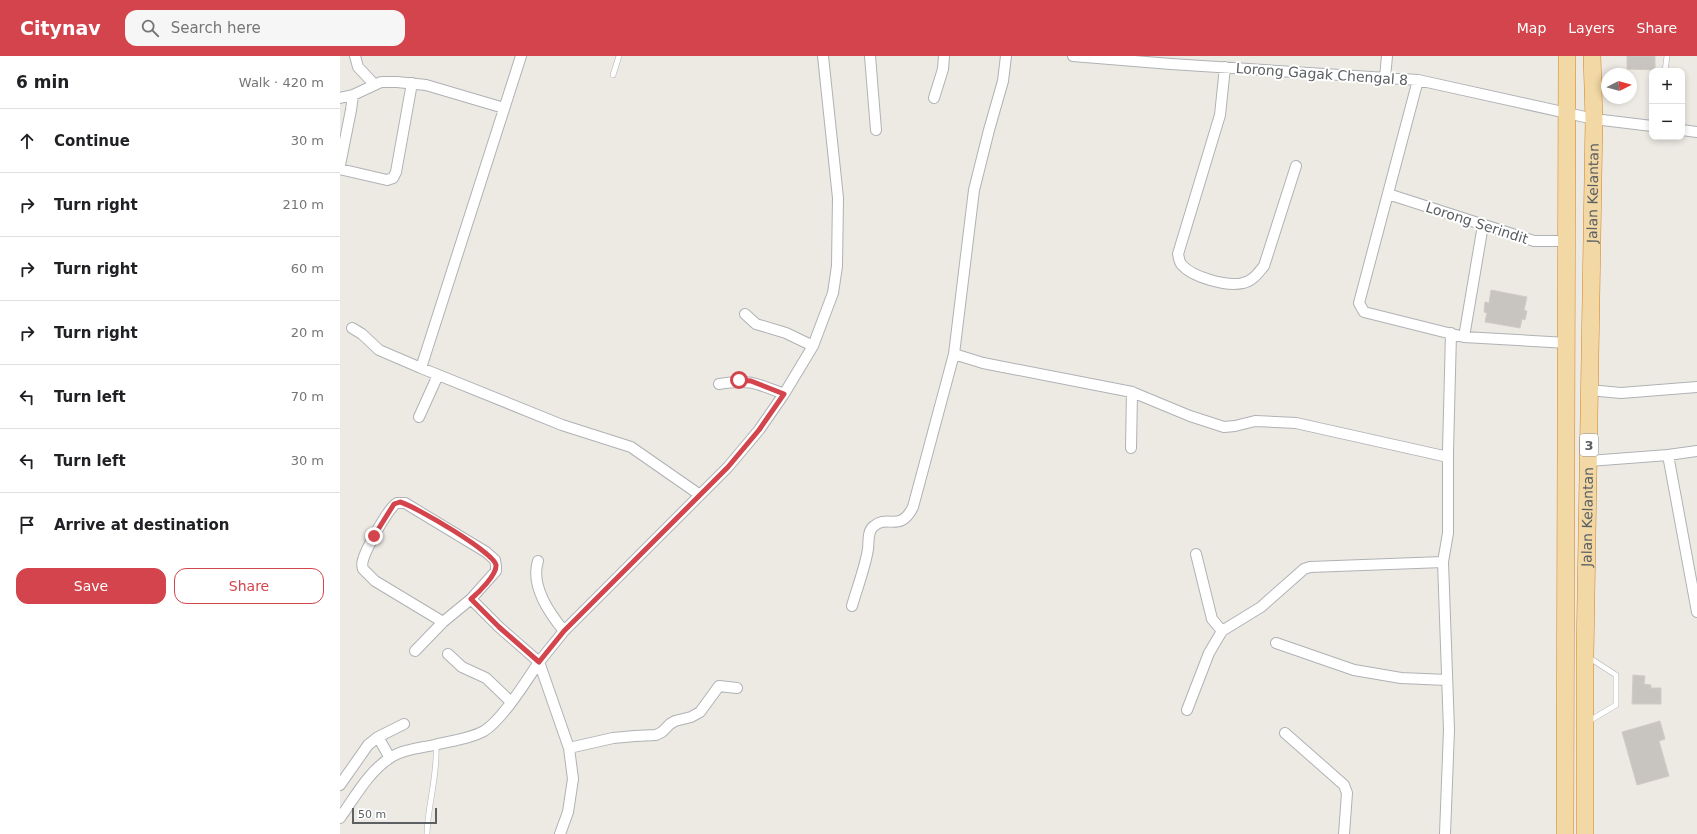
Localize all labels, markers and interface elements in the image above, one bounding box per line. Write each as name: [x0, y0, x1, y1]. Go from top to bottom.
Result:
search box: [125, 10, 405, 46]
text: Citynav: [20, 17, 101, 39]
icon: search: [139, 17, 161, 39]
text: Search here: [171, 19, 261, 37]
text: Map: [1517, 20, 1546, 36]
text: Layers: [1568, 20, 1615, 36]
text: Share: [1637, 20, 1677, 36]
street label: Lorong Gagak Chengal 8: [1235, 60, 1409, 88]
north arrow: [1601, 68, 1637, 104]
map controls: [1649, 68, 1685, 140]
button: +: [1649, 68, 1685, 104]
text: 6 min: [16, 72, 69, 92]
text: Walk · 420 m: [239, 75, 324, 90]
button: −: [1649, 104, 1685, 140]
icon: ahead: [16, 130, 38, 152]
text: Continue: [54, 132, 130, 150]
text: 30 m: [291, 133, 324, 148]
street label: Jalan Kelantan: [1584, 143, 1602, 244]
icon: right: [16, 194, 38, 216]
text: Turn right: [54, 196, 138, 214]
text: 210 m: [282, 197, 324, 212]
street label: Lorong Serindit: [1424, 199, 1531, 247]
icon: right: [16, 258, 38, 280]
text: Turn right: [54, 260, 138, 278]
text: 60 m: [291, 261, 324, 276]
icon: right: [16, 322, 38, 344]
text: Turn right: [54, 324, 138, 342]
text: 20 m: [291, 325, 324, 340]
route start: [730, 371, 748, 389]
icon: left: [16, 386, 38, 408]
text: Turn left: [54, 388, 126, 406]
text: 70 m: [291, 389, 324, 404]
road number: 3: [1580, 434, 1598, 456]
icon: left: [16, 450, 38, 472]
text: Turn left: [54, 452, 126, 470]
text: 30 m: [291, 453, 324, 468]
street label: Jalan Kelantan: [1578, 467, 1596, 568]
icon: arrive: [16, 514, 38, 536]
text: Arrive at destination: [54, 516, 229, 534]
route end: [365, 527, 383, 545]
button: Save: [16, 568, 166, 604]
button: Share: [174, 568, 324, 604]
scale bar: [352, 806, 437, 825]
text: 50 m: [358, 808, 386, 821]

